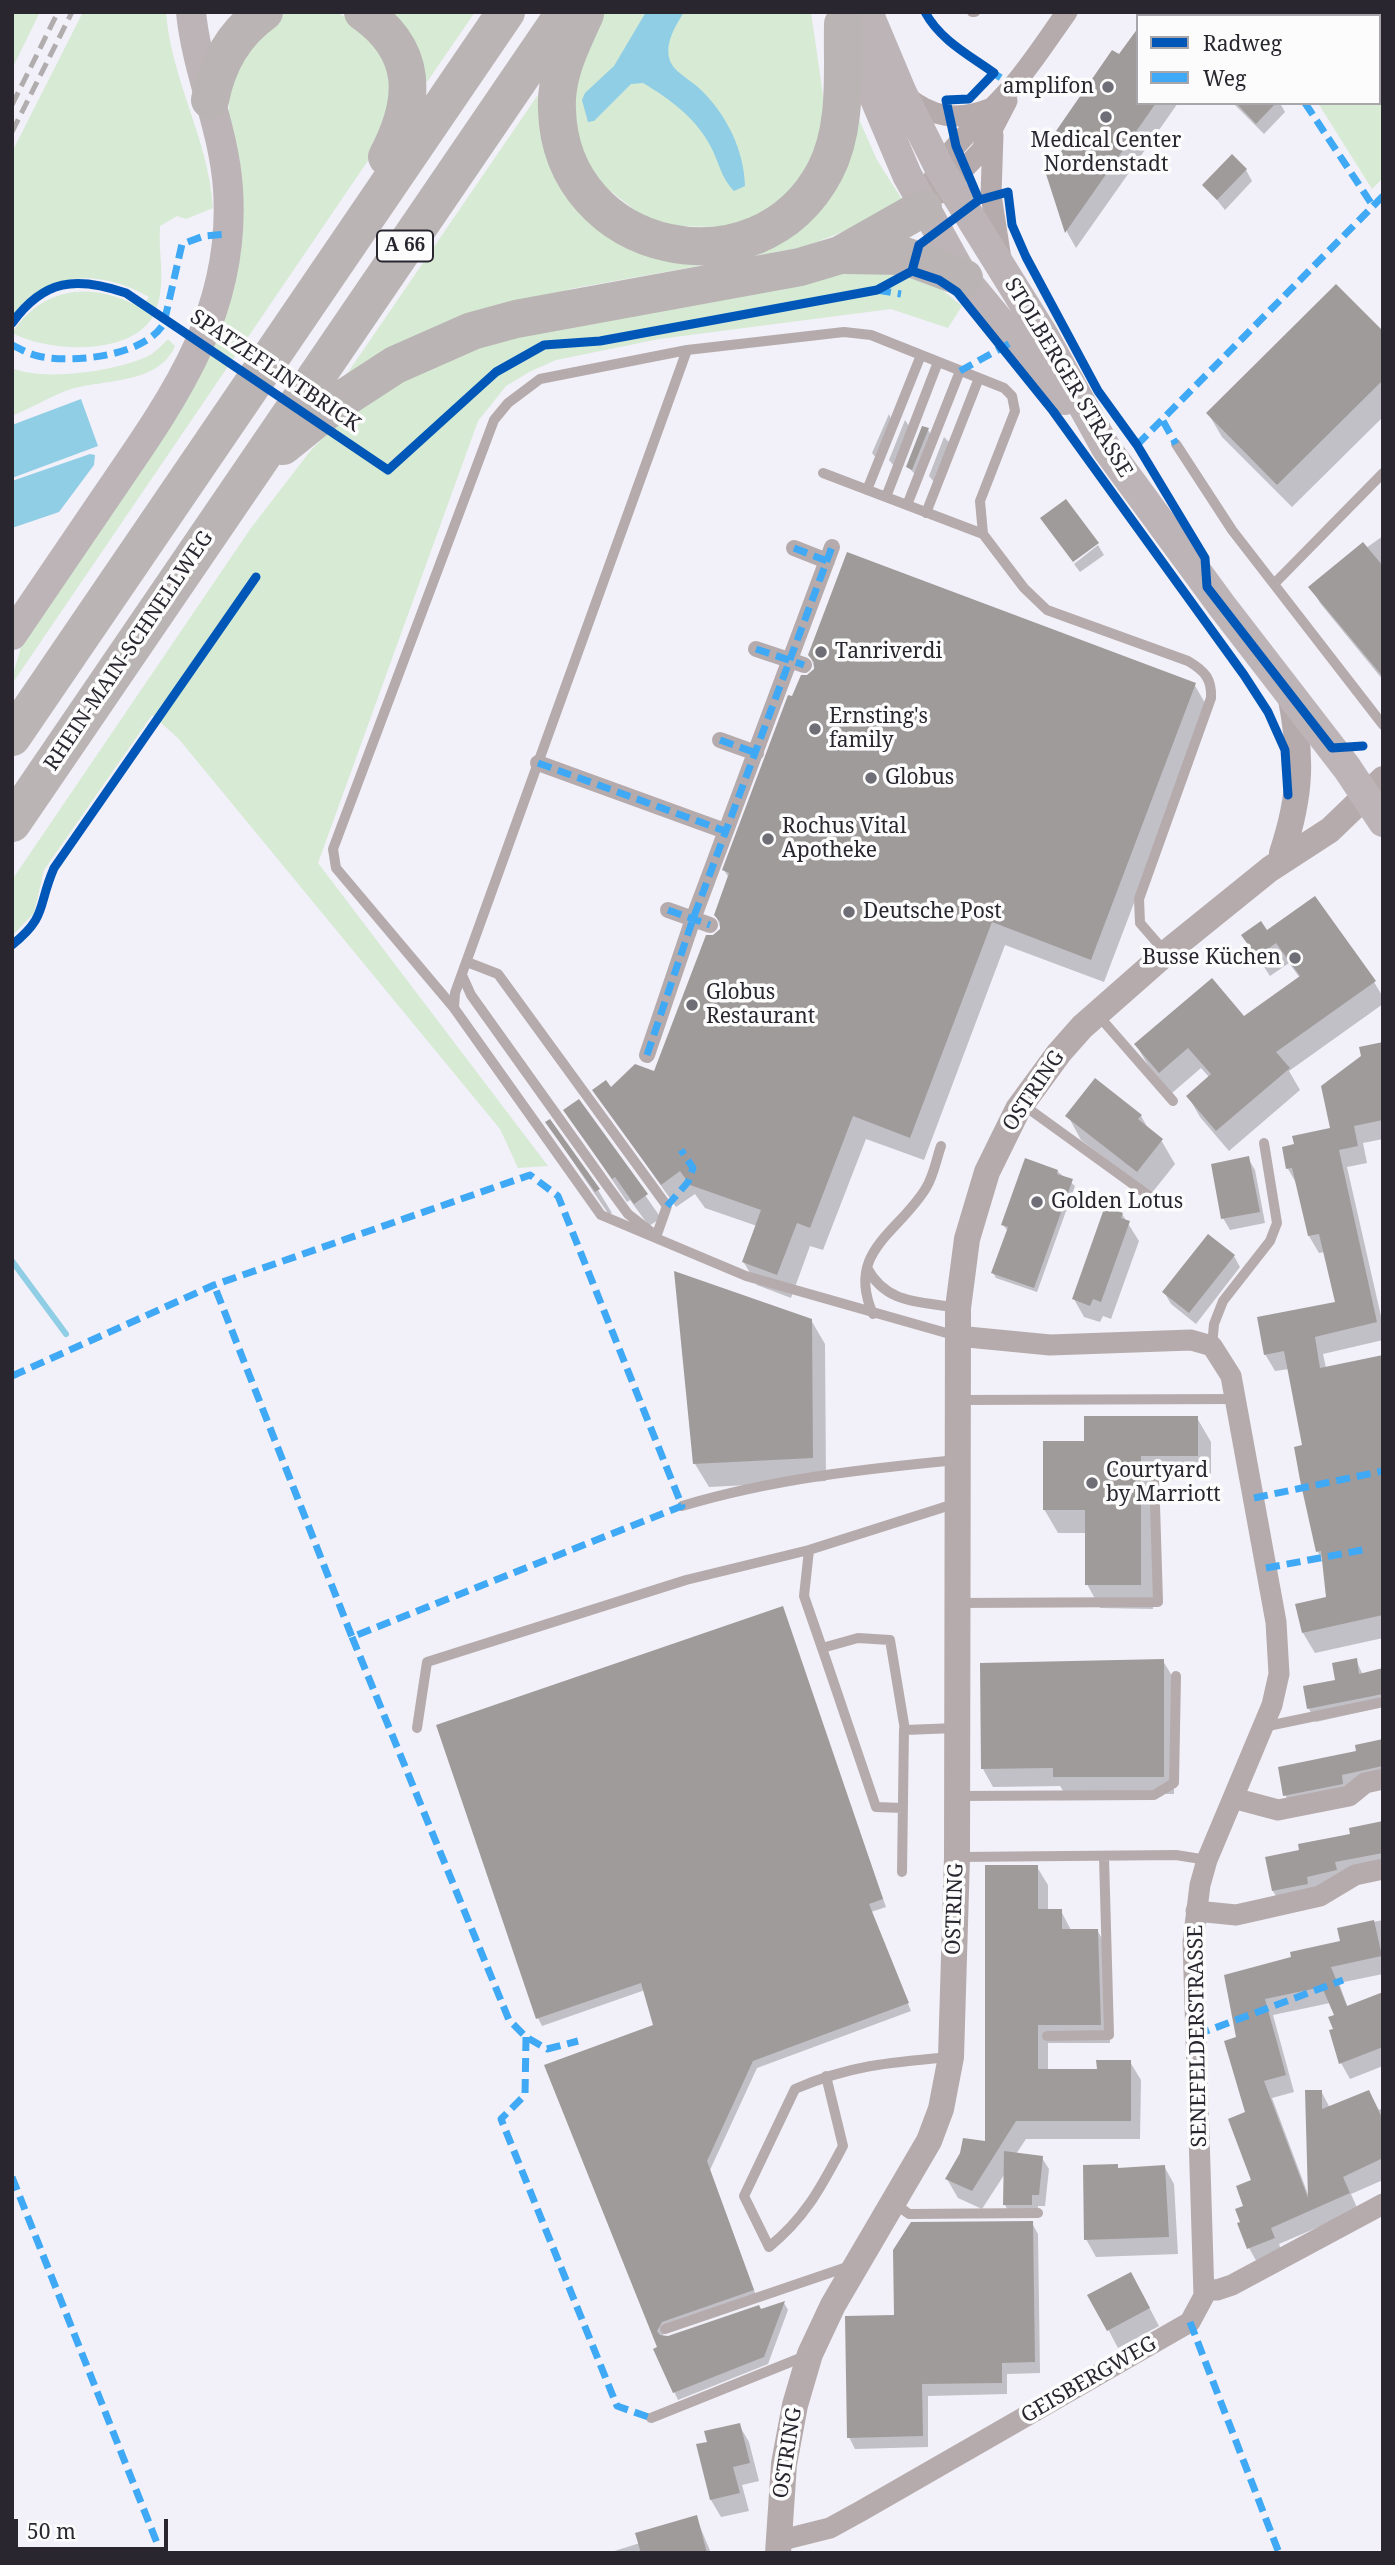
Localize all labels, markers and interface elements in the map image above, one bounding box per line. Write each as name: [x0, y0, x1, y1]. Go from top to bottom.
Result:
legend: [1136, 14, 1381, 105]
text: Radweg: [1203, 29, 1282, 57]
text: Weg: [1203, 64, 1246, 92]
place label: amplifon: [1003, 74, 1094, 100]
marker: amplifon: [1100, 79, 1116, 95]
marker: Medical Center Nordenstadt: [1098, 109, 1114, 125]
place label: Medical Center Nordenstadt: [1031, 128, 1181, 178]
road number: A 66: [377, 230, 433, 262]
street label: STOLBERGER STRASSE: [998, 274, 1138, 482]
street label: SPATZEFLINTBRICK: [185, 305, 365, 437]
street label: RHEIN-MAIN-SCHNELLWEG: [39, 526, 219, 776]
place label: Tanriverdi: [835, 639, 942, 665]
marker: Tanriverdi: [813, 644, 829, 660]
place label: Ernsting's family: [829, 704, 928, 754]
marker: Ernsting's family: [807, 721, 823, 737]
place label: Globus: [885, 765, 954, 791]
marker: Globus: [863, 770, 879, 786]
place label: Rochus Vital Apotheke: [782, 814, 906, 864]
marker: Rochus Vital Apotheke: [760, 831, 776, 847]
place label: Deutsche Post: [863, 899, 1002, 925]
marker: Deutsche Post: [841, 904, 857, 920]
place label: Busse Küchen: [1142, 945, 1281, 971]
marker: Busse Küchen: [1287, 950, 1303, 966]
place label: Globus Restaurant: [706, 980, 815, 1030]
marker: Globus Restaurant: [684, 997, 700, 1013]
street label: OSTRING: [998, 1046, 1070, 1136]
place label: Golden Lotus: [1051, 1189, 1183, 1215]
marker: Golden Lotus: [1029, 1194, 1045, 1210]
place label: Courtyard by Marriott: [1106, 1458, 1221, 1508]
marker: Courtyard by Marriott: [1084, 1475, 1100, 1491]
street label: OSTRING: [941, 1863, 969, 1955]
street label: SENEFELDERSTRASSE: [1183, 1924, 1213, 2148]
street label: GEISBERGWEG: [1017, 2331, 1161, 2429]
street label: OSTRING: [768, 2406, 808, 2500]
scale bar: [18, 2506, 172, 2550]
text: 50 m: [27, 2517, 76, 2545]

